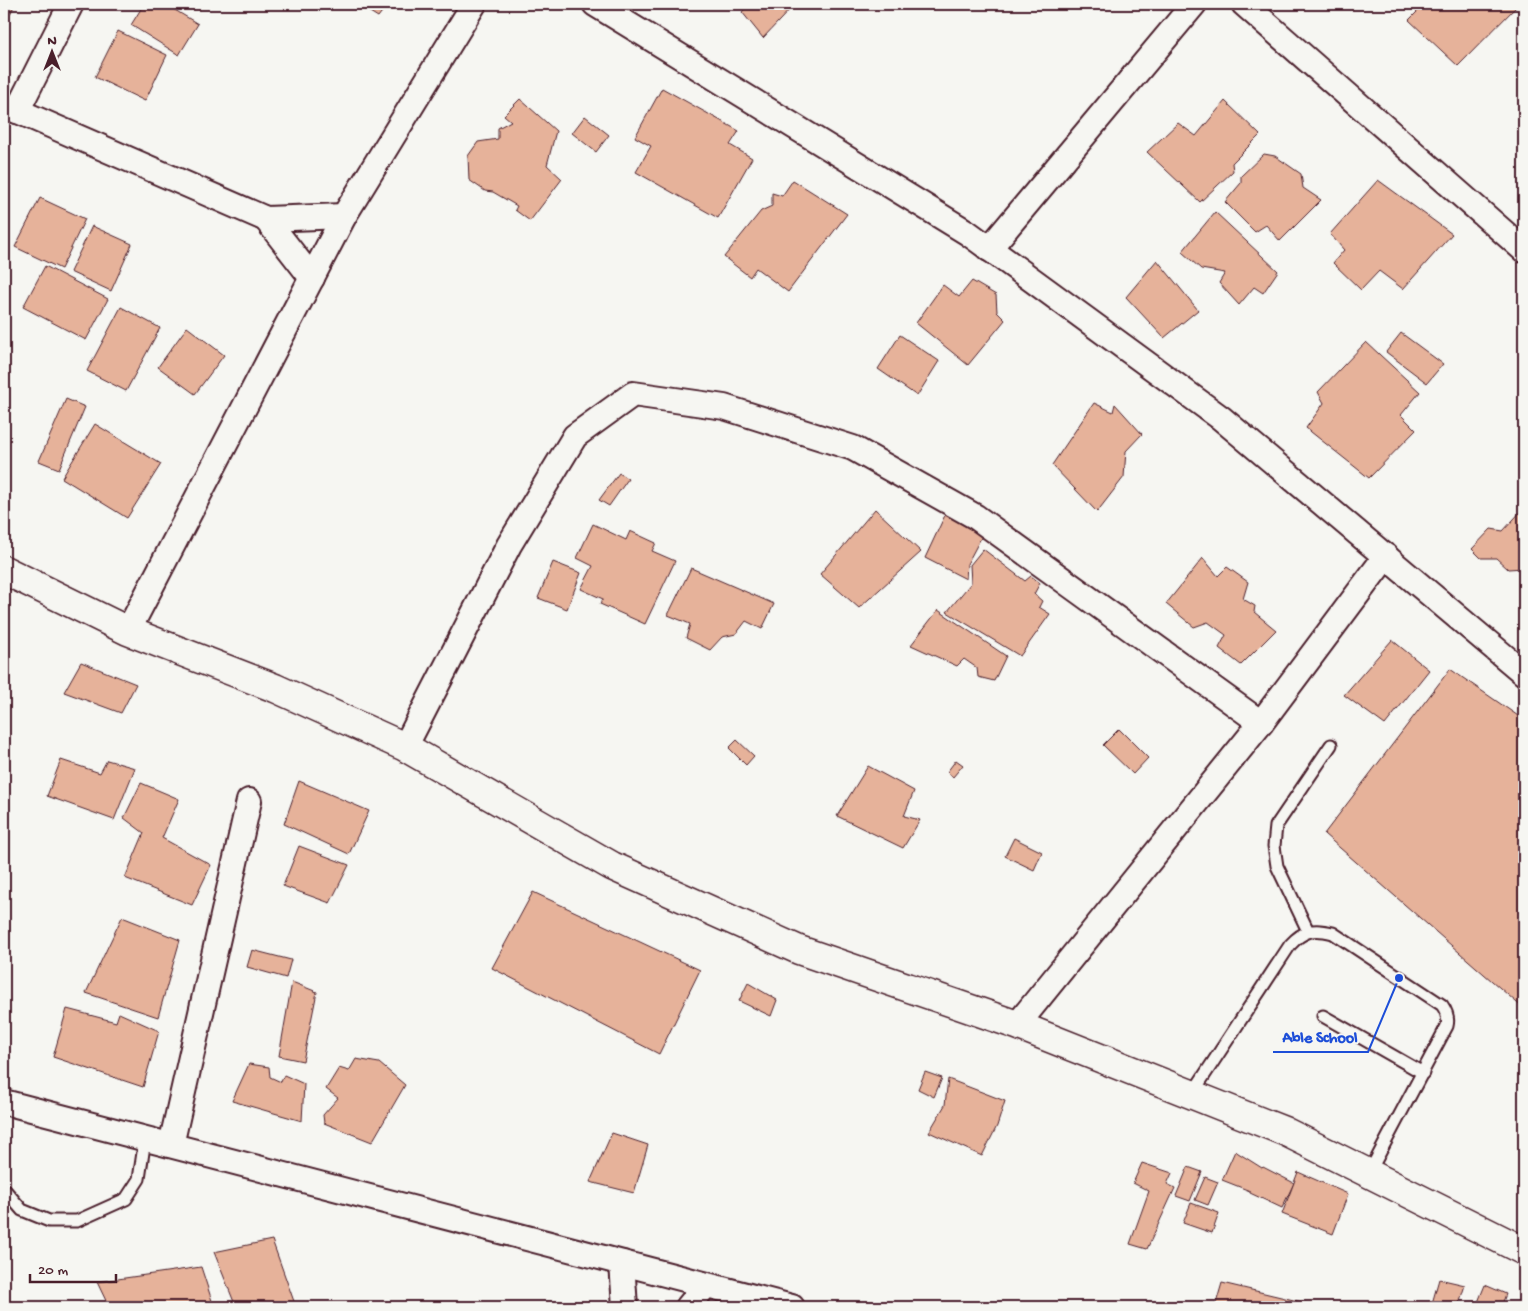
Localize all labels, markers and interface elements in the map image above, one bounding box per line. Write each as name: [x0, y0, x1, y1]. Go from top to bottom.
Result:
north arrow: [28, 28, 78, 78]
text: N: [47, 33, 57, 50]
callout: Able School: [1273, 1021, 1368, 1052]
text: Able School: [1281, 1030, 1358, 1049]
scale bar: [30, 1251, 116, 1283]
text: 20 m: [38, 1262, 68, 1280]

